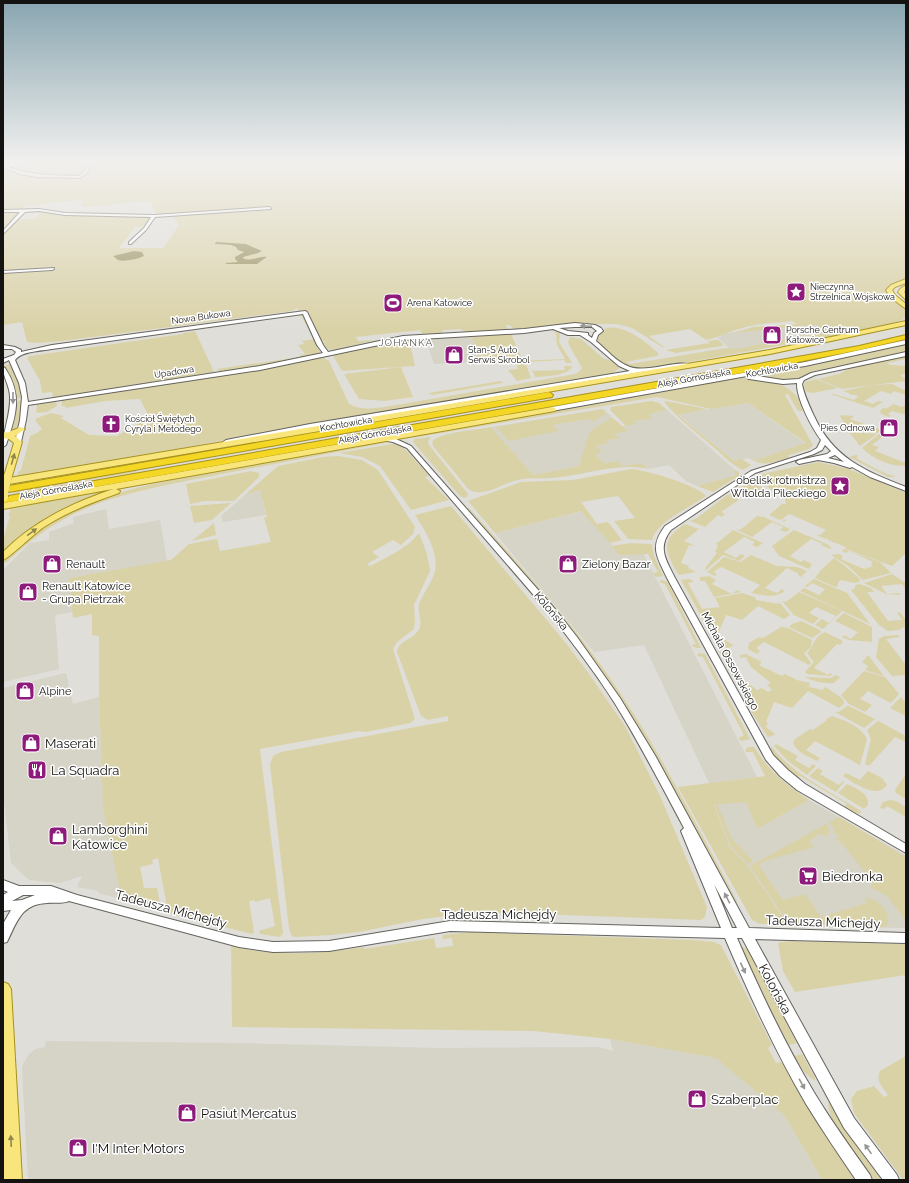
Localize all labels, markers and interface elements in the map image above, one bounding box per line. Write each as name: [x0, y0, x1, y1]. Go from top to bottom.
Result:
place icon: Nieczynna Strzelnica Wojskowa: [785, 281, 807, 303]
place label: Nieczynna Strzelnica Wojskowa: [810, 282, 895, 302]
sports icon: Arena Katowice: [382, 292, 404, 314]
place label: Arena Katowice: [407, 298, 473, 308]
street label: Nowa Bukowa: [171, 308, 231, 326]
one-way arrow: [580, 322, 592, 329]
shop icon: Porsche Centrum Katowice: [761, 324, 783, 346]
place label: Porsche Centrum Katowice: [786, 325, 859, 345]
district label: JOHANKA: [379, 337, 433, 348]
shop icon: Stan-S Auto Serwis Skrobol: [443, 344, 465, 366]
place label: Stan-S Auto Serwis Skrobol: [468, 345, 530, 365]
street label: Kochłowicka: [745, 360, 799, 380]
street label: Upadowa: [153, 364, 195, 380]
street label: Aleja Górnośląska: [657, 367, 732, 389]
one-way arrow: [10, 392, 16, 405]
church icon: Kościół Świętych Cyryla i Metodego: [100, 413, 122, 435]
place label: Kościół Świętych Cyryla i Metodego: [125, 413, 201, 434]
street label: Kochłowicka: [319, 414, 373, 434]
shop icon: Pies Odnowa: [878, 417, 900, 439]
street label: Aleja Górnośląska: [338, 423, 413, 445]
place label: Pies Odnowa: [821, 423, 875, 433]
one-way arrow: [10, 453, 16, 465]
place label: obelisk rotmistrza Witolda Pileckiego: [731, 474, 826, 500]
place icon: obelisk rotmistrza Witolda Pileckiego: [829, 475, 851, 497]
street label: Aleja Górnośląska: [19, 479, 94, 501]
one-way arrow: [27, 528, 38, 536]
shop icon: Renault: [41, 553, 63, 575]
shop icon: Zielony Bazar: [557, 553, 579, 575]
place label: Renault: [66, 558, 105, 571]
place label: Zielony Bazar: [582, 558, 651, 571]
place label: Renault Katowice - Grupa Pietrzak: [42, 580, 131, 606]
shop icon: Renault Katowice - Grupa Pietrzak: [17, 581, 39, 603]
street label: Kolońska: [531, 589, 571, 633]
street label: Michała Ossowskiego: [698, 609, 762, 713]
shop icon: Alpine: [14, 680, 36, 702]
place label: Alpine: [39, 685, 72, 698]
shop icon: Maserati: [20, 732, 42, 754]
place label: Maserati: [45, 736, 96, 751]
restaurant icon: La Squadra: [26, 759, 48, 781]
place label: La Squadra: [51, 763, 119, 778]
place label: Lamborghini Katowice: [72, 822, 148, 852]
shop icon: Lamborghini Katowice: [47, 825, 69, 847]
supermarket icon: Biedronka: [797, 865, 819, 887]
place label: Biedronka: [822, 869, 883, 884]
street label: Tadeusza Michejdy: [114, 887, 228, 931]
one-way arrow: [724, 892, 731, 904]
street label: Tadeusza Michejdy: [442, 907, 556, 922]
street label: Tadeusza Michejdy: [765, 913, 881, 931]
street label: Kolońska: [756, 961, 794, 1017]
one-way arrow: [740, 963, 746, 974]
one-way arrow: [799, 1078, 805, 1090]
shop icon: Szaberplac: [686, 1088, 708, 1110]
place label: Szaberplac: [711, 1092, 778, 1107]
shop icon: Pasiut Mercatus: [176, 1102, 198, 1124]
place label: Pasiut Mercatus: [201, 1106, 296, 1121]
one-way arrow: [8, 1134, 14, 1147]
shop icon: I'M Inter Motors: [67, 1137, 89, 1159]
place label: I'M Inter Motors: [92, 1141, 184, 1156]
one-way arrow: [864, 1144, 872, 1154]

